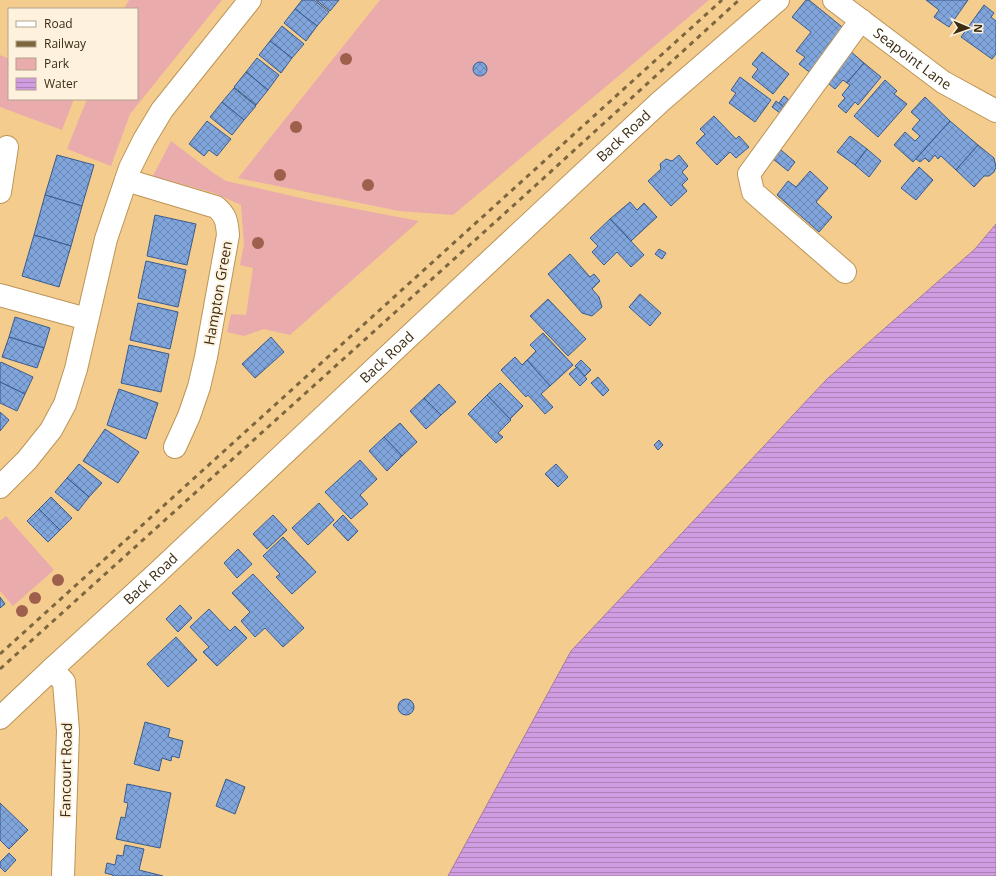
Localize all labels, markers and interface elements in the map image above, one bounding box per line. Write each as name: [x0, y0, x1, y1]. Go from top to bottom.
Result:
legend: [8, 8, 138, 100]
north arrow: [948, 8, 988, 48]
text: Road: [44, 15, 73, 32]
street label: Seapoint Lane: [870, 23, 955, 94]
text: N: [971, 24, 986, 33]
text: Railway: [44, 35, 87, 52]
text: Park: [44, 55, 70, 72]
text: Water: [44, 75, 78, 92]
street label: Back Road: [592, 105, 655, 166]
street label: Hampton Green: [199, 239, 236, 347]
street label: Back Road: [355, 327, 418, 387]
street label: Back Road: [119, 548, 182, 608]
street label: Fancourt Road: [55, 722, 76, 818]

